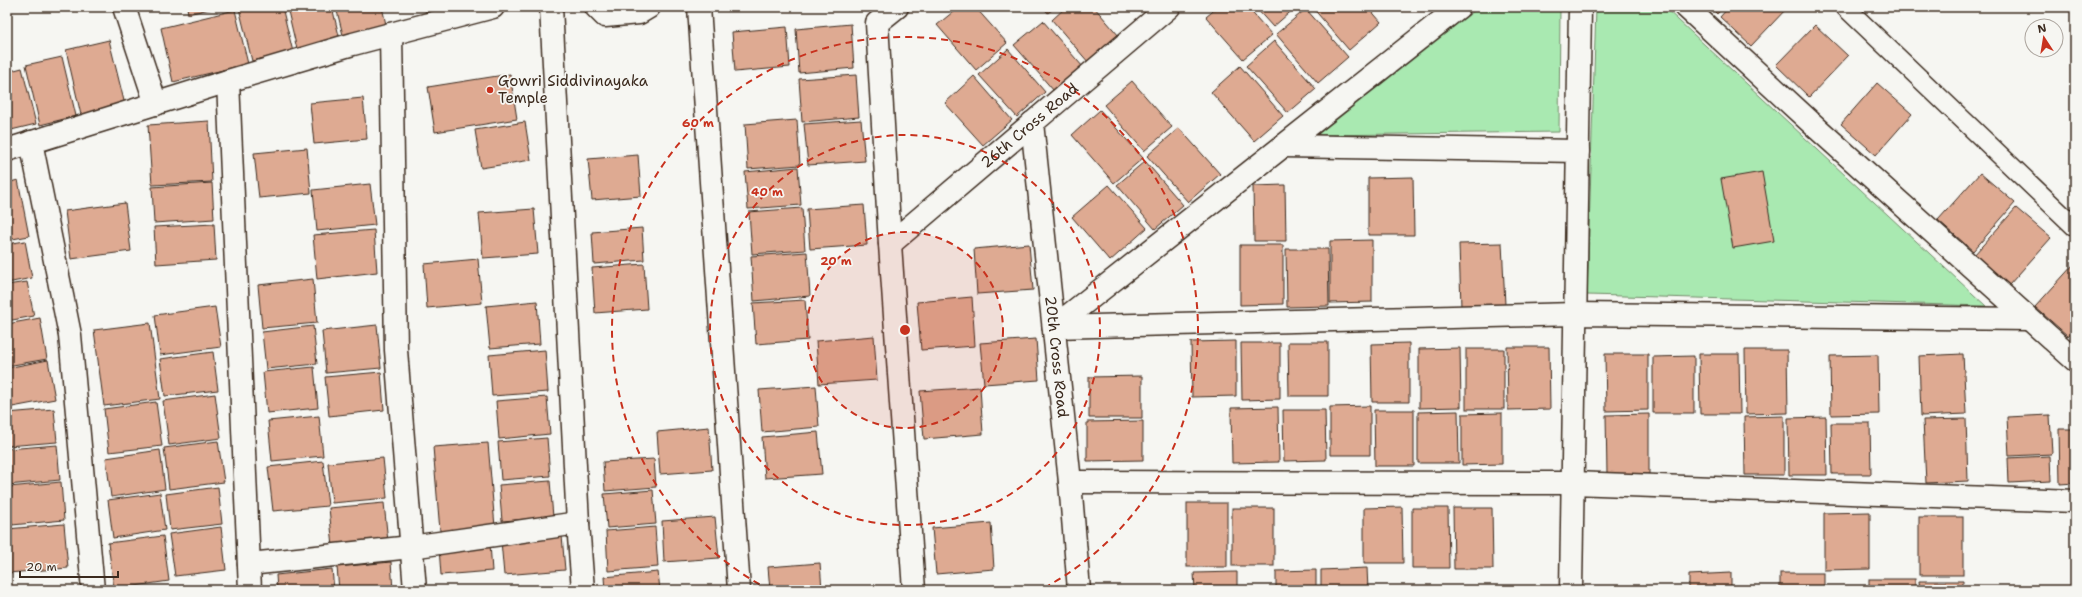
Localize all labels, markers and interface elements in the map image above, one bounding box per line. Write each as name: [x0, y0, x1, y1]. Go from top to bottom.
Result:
north arrow: [2024, 18, 2064, 58]
text: N: [2036, 20, 2048, 37]
place label: Gowri Siddivinayaka Temple: [498, 71, 649, 108]
street label: 26th Cross Road: [976, 78, 1083, 173]
marker: Gowri Siddivinayaka Temple: [485, 85, 495, 95]
text: 60 m: [682, 115, 714, 131]
text: 40 m: [751, 184, 783, 200]
text: 20 m: [820, 253, 852, 269]
street label: 20th Cross Road: [1040, 295, 1073, 419]
centre of rings: [898, 323, 912, 337]
scale bar: [20, 553, 118, 579]
text: 20 m: [26, 559, 57, 575]

